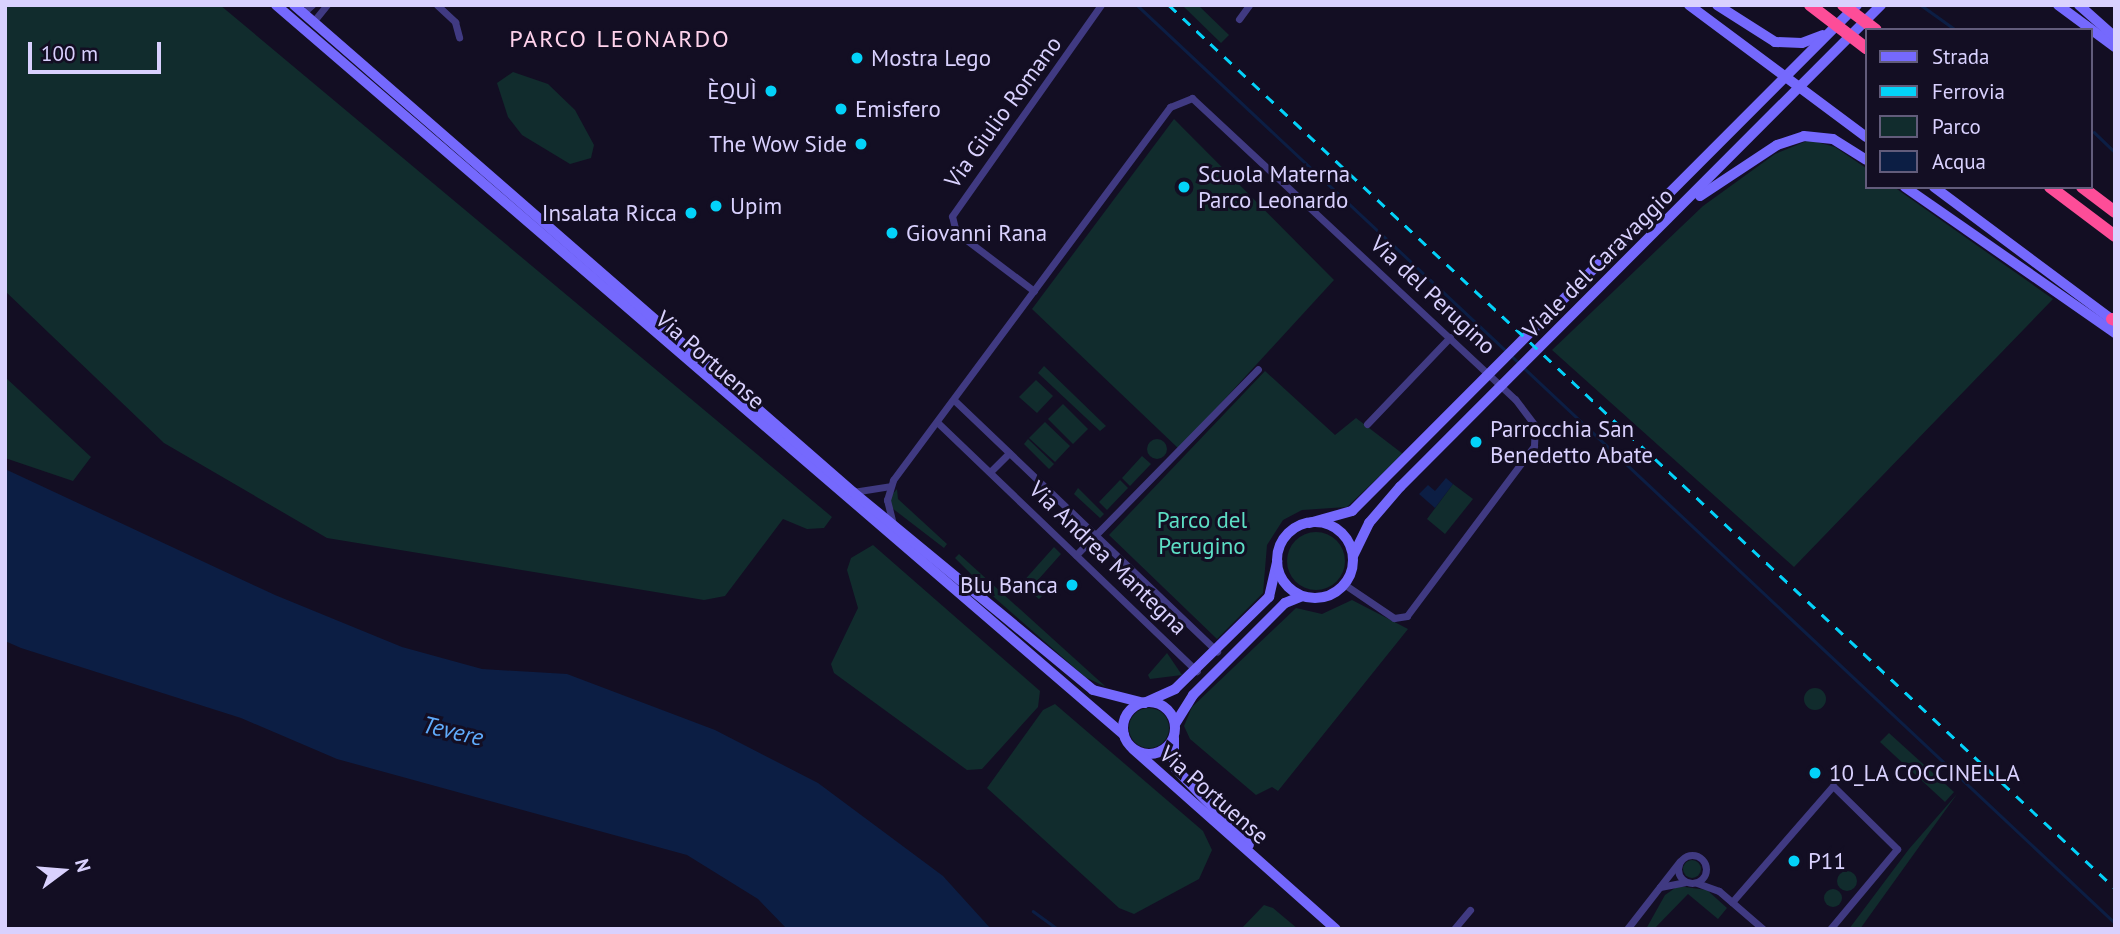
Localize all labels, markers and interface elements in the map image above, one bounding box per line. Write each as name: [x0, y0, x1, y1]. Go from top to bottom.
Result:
district label: PARCO LEONARDO: [511, 25, 729, 53]
scale bar: [32, 28, 164, 72]
legend: [1864, 28, 2092, 189]
street label: Via Giulio Romano: [939, 31, 1067, 193]
text: 100 m: [41, 40, 98, 67]
text: Strada: [1932, 43, 1990, 70]
place label: Mostra Lego: [871, 44, 991, 72]
marker: Mostra Lego: [849, 50, 865, 66]
place label: ÈQUÌ: [707, 77, 757, 105]
text: Ferrovia: [1932, 78, 2005, 105]
marker: ÈQUÌ: [763, 83, 779, 99]
place label: Emisfero: [855, 95, 941, 123]
marker: Emisfero: [833, 101, 849, 117]
text: Parco: [1932, 113, 1981, 140]
place label: The Wow Side: [708, 130, 847, 158]
marker: The Wow Side: [853, 136, 869, 152]
text: Acqua: [1932, 148, 1986, 175]
place label: Scuola Materna Parco Leonardo: [1198, 160, 1350, 214]
marker: Scuola Materna Parco Leonardo: [1176, 179, 1192, 195]
street label: Viale del Caravaggio: [1517, 182, 1679, 344]
place label: Upim: [730, 192, 782, 220]
marker: Upim: [708, 198, 724, 214]
place label: Insalata Ricca: [542, 199, 677, 227]
marker: Insalata Ricca: [683, 205, 699, 221]
place label: Giovanni Rana: [906, 219, 1047, 247]
marker: Giovanni Rana: [884, 225, 900, 241]
street label: Via del Perugino: [1365, 230, 1501, 360]
street label: Via Portuense: [650, 305, 770, 415]
place label: Parrocchia San Benedetto Abate: [1490, 415, 1654, 469]
marker: Parrocchia San Benedetto Abate: [1468, 434, 1484, 450]
street label: Via Andrea Mantegna: [1023, 475, 1193, 641]
park label: Parco del Perugino: [1157, 506, 1247, 560]
place label: Blu Banca: [960, 571, 1058, 599]
marker: Blu Banca: [1064, 577, 1080, 593]
water label: Tevere: [420, 710, 486, 752]
street label: Via Portuense: [1154, 740, 1274, 850]
place label: 10_LA COCCINELLA: [1829, 759, 2021, 787]
marker: 10_LA COCCINELLA: [1807, 765, 1823, 781]
north arrow: [28, 836, 98, 906]
place label: P11: [1808, 847, 1846, 875]
marker: P11: [1786, 853, 1802, 869]
text: N: [70, 856, 96, 875]

